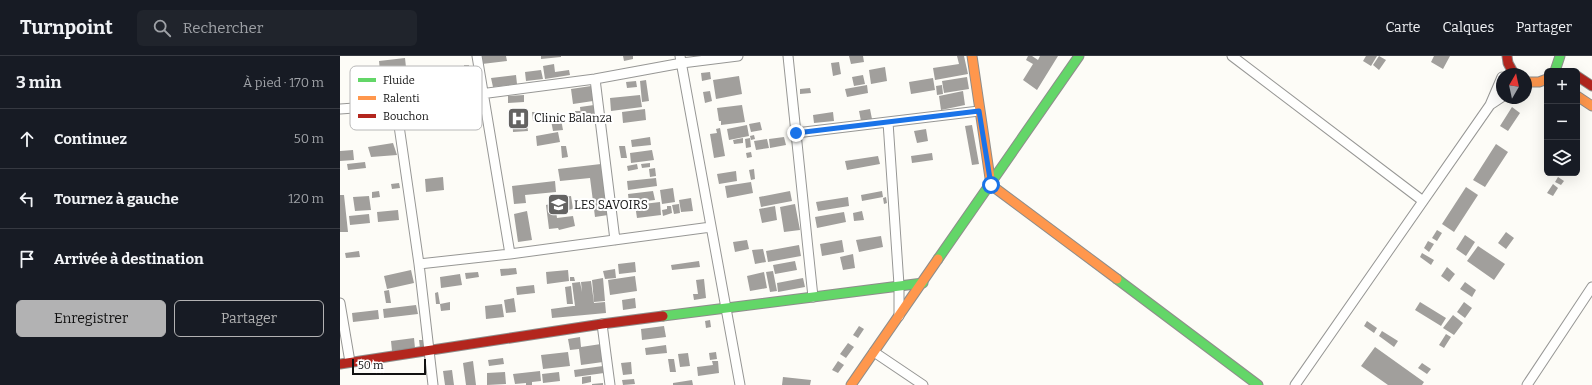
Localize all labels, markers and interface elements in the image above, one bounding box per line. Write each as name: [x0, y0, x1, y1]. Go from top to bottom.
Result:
search box: [137, 10, 417, 46]
text: Turnpoint: [20, 16, 113, 39]
icon: search: [151, 17, 173, 39]
text: Rechercher: [183, 19, 263, 37]
text: Carte: [1385, 19, 1421, 36]
text: Calques: [1443, 19, 1494, 36]
text: Partager: [1516, 19, 1572, 36]
legend: [350, 66, 482, 130]
north arrow: [1496, 68, 1532, 104]
map controls: [1544, 68, 1580, 176]
button: +: [1544, 68, 1580, 104]
text: 3 min: [16, 72, 61, 93]
text: Fluide: [383, 74, 415, 87]
text: À pied · 170 m: [243, 75, 324, 90]
text: Ralenti: [383, 92, 420, 105]
button: −: [1544, 104, 1580, 140]
hospital icon: Clinic Balanza: [505, 105, 531, 131]
text: Bouchon: [383, 110, 429, 123]
place label: Clinic Balanza: [534, 111, 612, 125]
route end: [787, 124, 805, 142]
icon: ahead: [16, 128, 38, 150]
text: Continuez: [54, 130, 127, 148]
text: 50 m: [294, 131, 324, 146]
button: layers: [1544, 140, 1580, 176]
route start: [982, 176, 1000, 194]
icon: left: [16, 188, 38, 210]
text: Tournez à gauche: [54, 190, 179, 208]
text: 120 m: [288, 191, 324, 206]
school or university icon: LES SAVOIRS: [546, 192, 572, 218]
place label: LES SAVOIRS: [574, 198, 648, 212]
icon: arrive: [16, 248, 38, 270]
text: Arrivée à destination: [54, 250, 204, 268]
button: Enregistrer: [16, 300, 166, 337]
button: Partager: [174, 300, 324, 337]
scale bar: [352, 357, 426, 376]
text: 50 m: [358, 359, 384, 372]

